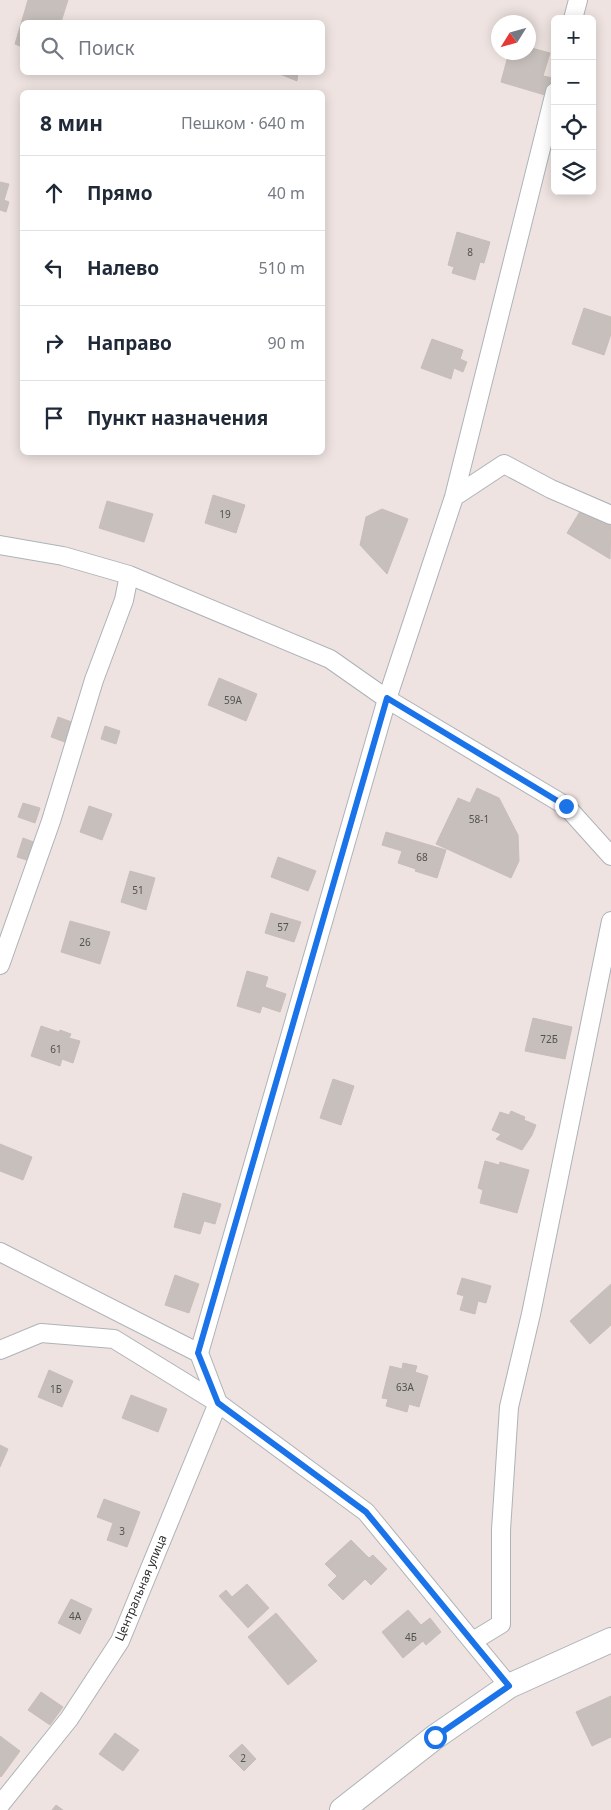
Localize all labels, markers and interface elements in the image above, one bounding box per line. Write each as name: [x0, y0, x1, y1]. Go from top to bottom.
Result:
north arrow: [491, 15, 536, 60]
map controls: [551, 15, 596, 195]
button: +: [551, 15, 596, 60]
search box: [20, 20, 325, 75]
icon: search: [38, 34, 66, 62]
text: Поиск: [78, 35, 134, 61]
button: −: [551, 60, 596, 105]
button: locate: [551, 105, 596, 150]
text: 8 мин: [40, 109, 103, 137]
text: Пешком · 640 m: [181, 112, 305, 134]
button: layers: [551, 150, 596, 195]
icon: ahead: [40, 179, 68, 207]
text: Прямо: [87, 180, 153, 206]
text: 40 m: [268, 182, 305, 204]
house number: 8: [467, 245, 473, 259]
icon: left: [40, 254, 68, 282]
text: Налево: [87, 255, 159, 281]
text: 510 m: [258, 257, 305, 279]
icon: right: [40, 329, 68, 357]
text: Направо: [87, 330, 172, 356]
text: 90 m: [268, 332, 305, 354]
icon: arrive: [40, 404, 68, 432]
text: Пункт назначения: [87, 405, 268, 431]
house number: 19: [219, 507, 231, 521]
house number: 59А: [224, 693, 243, 707]
route end: [555, 795, 578, 818]
house number: 58-1: [469, 812, 489, 826]
house number: 68: [416, 850, 428, 864]
house number: 51: [132, 883, 144, 897]
house number: 57: [277, 920, 289, 934]
house number: 26: [79, 935, 91, 949]
house number: 72Б: [540, 1032, 558, 1046]
house number: 61: [50, 1042, 62, 1056]
house number: 63А: [396, 1380, 415, 1394]
house number: 1Б: [50, 1382, 62, 1396]
house number: 3: [119, 1524, 125, 1538]
street label: Центральная улица: [110, 1532, 171, 1644]
house number: 4А: [69, 1609, 82, 1623]
house number: 4Б: [405, 1630, 417, 1644]
route start: [424, 1726, 447, 1749]
house number: 2: [240, 1751, 246, 1765]

